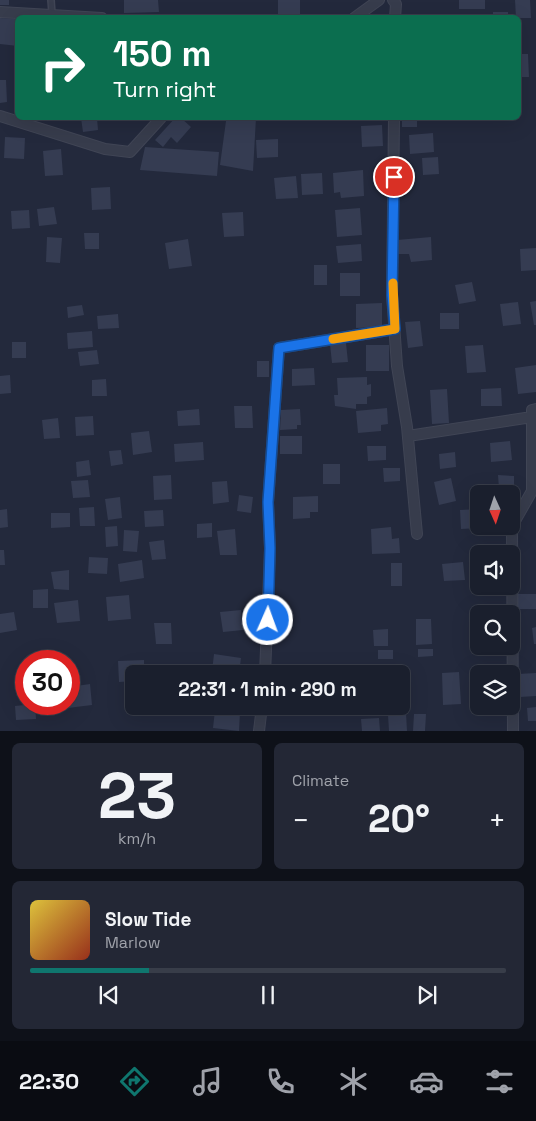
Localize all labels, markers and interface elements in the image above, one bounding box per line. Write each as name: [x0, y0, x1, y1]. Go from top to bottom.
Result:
text: 150 m: [113, 32, 211, 76]
icon: right: [30, 35, 95, 100]
text: Turn right: [113, 75, 216, 103]
pin: [373, 156, 415, 198]
icon: arrive: [380, 163, 408, 191]
north arrow: [470, 485, 520, 535]
map controls: [470, 485, 520, 715]
button: sound: [470, 545, 520, 595]
position arrow: [241, 593, 293, 645]
button: search: [470, 605, 520, 655]
speed limit sign: 30: [15, 650, 80, 715]
button: layers: [470, 665, 520, 715]
text: 22:31 · 1 min · 290 m: [178, 677, 357, 702]
text: 23: [98, 754, 176, 837]
text: Climate: [292, 770, 349, 791]
text: 20°: [368, 795, 430, 843]
text: −: [292, 802, 309, 838]
text: +: [489, 802, 506, 838]
text: km/h: [118, 828, 156, 849]
text: Slow Tide: [105, 907, 191, 932]
text: Marlow: [105, 932, 161, 953]
icon: previous: [95, 981, 123, 1009]
icon: pause: [254, 981, 282, 1009]
icon: next: [413, 981, 441, 1009]
icon: directions: [117, 1064, 152, 1099]
icon: music: [190, 1064, 225, 1099]
icon: phone: [263, 1064, 298, 1099]
icon: climate: [336, 1064, 371, 1099]
icon: car: [409, 1064, 444, 1099]
icon: filters: [482, 1064, 517, 1099]
text: 22:30: [19, 1067, 79, 1095]

